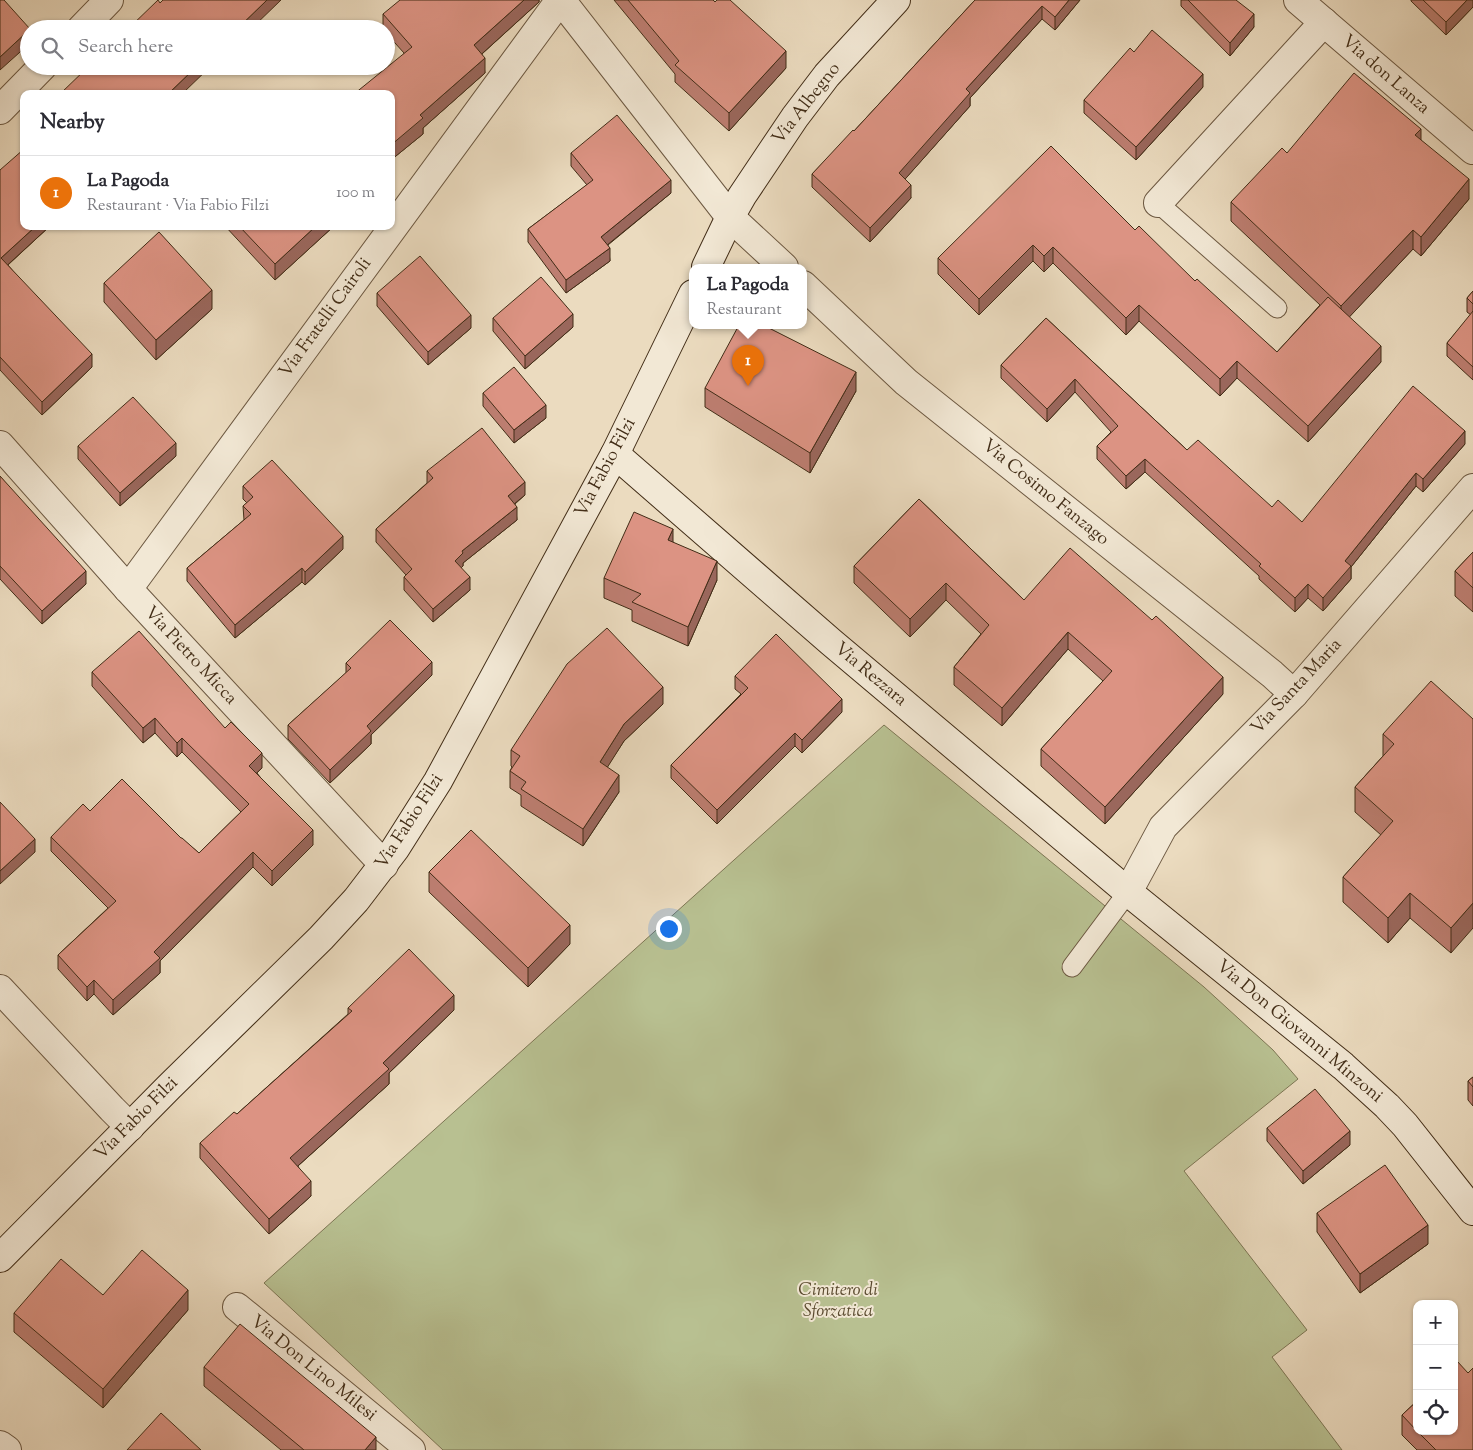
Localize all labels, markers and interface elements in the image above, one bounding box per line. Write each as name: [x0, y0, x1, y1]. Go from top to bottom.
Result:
search box: [20, 20, 395, 75]
street label: Via don Lanza: [1335, 29, 1435, 121]
icon: search: [38, 34, 66, 62]
text: Search here: [78, 34, 173, 61]
street label: Via Albegno: [767, 57, 847, 151]
text: Nearby: [40, 108, 105, 138]
text: La Pagoda: [87, 168, 169, 195]
text: 1: [53, 182, 59, 205]
text: 100 m: [336, 182, 375, 205]
text: Restaurant · Via Fabio Filzi: [87, 195, 269, 218]
street label: Via Fratelli Cairoli: [273, 253, 379, 383]
popup: [689, 264, 807, 329]
text: La Pagoda: [707, 272, 789, 299]
text: Restaurant: [707, 299, 782, 322]
pin: 1: [732, 345, 764, 386]
street label: Via Fabio Filzi: [569, 414, 643, 522]
street label: Via Cosimo Fanzago: [976, 433, 1114, 553]
street label: Via Pietro Micca: [137, 601, 243, 711]
street label: Via Santa Maria: [1245, 633, 1349, 741]
street label: Via Rezzara: [828, 637, 912, 713]
street label: Via Fabio Filzi: [369, 769, 451, 875]
your location: [656, 916, 682, 942]
street label: Via Don Giovanni Minzoni: [1210, 954, 1388, 1110]
street label: Via Fabio Filzi: [89, 1071, 185, 1167]
park label: Cimitero di Sforzatica: [798, 1278, 878, 1325]
map controls: [1413, 1300, 1458, 1435]
button: +: [1413, 1300, 1458, 1345]
street label: Via Don Lino Milesi: [244, 1310, 382, 1428]
button: −: [1413, 1345, 1458, 1390]
button: locate: [1413, 1390, 1458, 1435]

